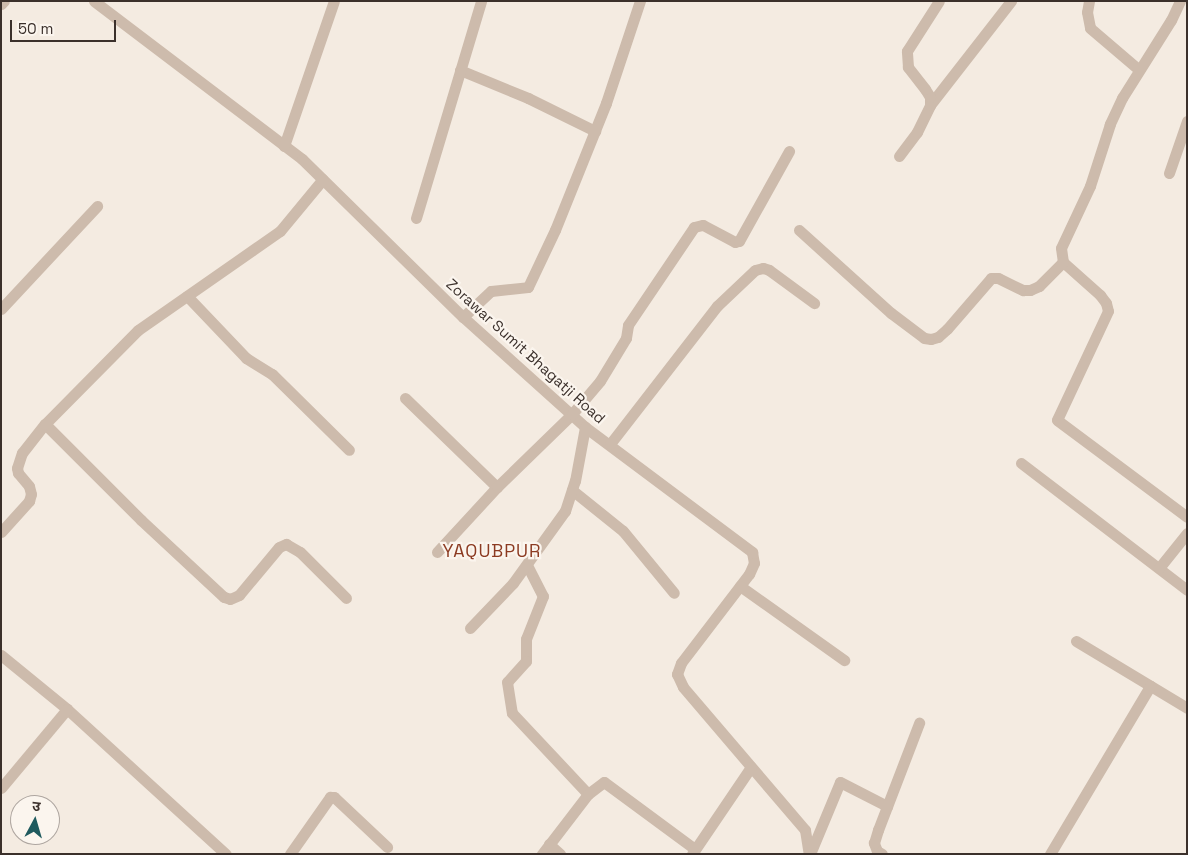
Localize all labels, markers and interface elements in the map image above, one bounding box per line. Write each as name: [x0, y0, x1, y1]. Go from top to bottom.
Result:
scale bar: [12, 10, 119, 42]
text: 50 m: [18, 19, 53, 38]
street label: Zorawar Sumit Bhagatji Road: [443, 275, 609, 427]
district label: YAQUBPUR: [442, 540, 542, 562]
north arrow: [10, 795, 60, 845]
text: उ: [31, 797, 41, 815]

